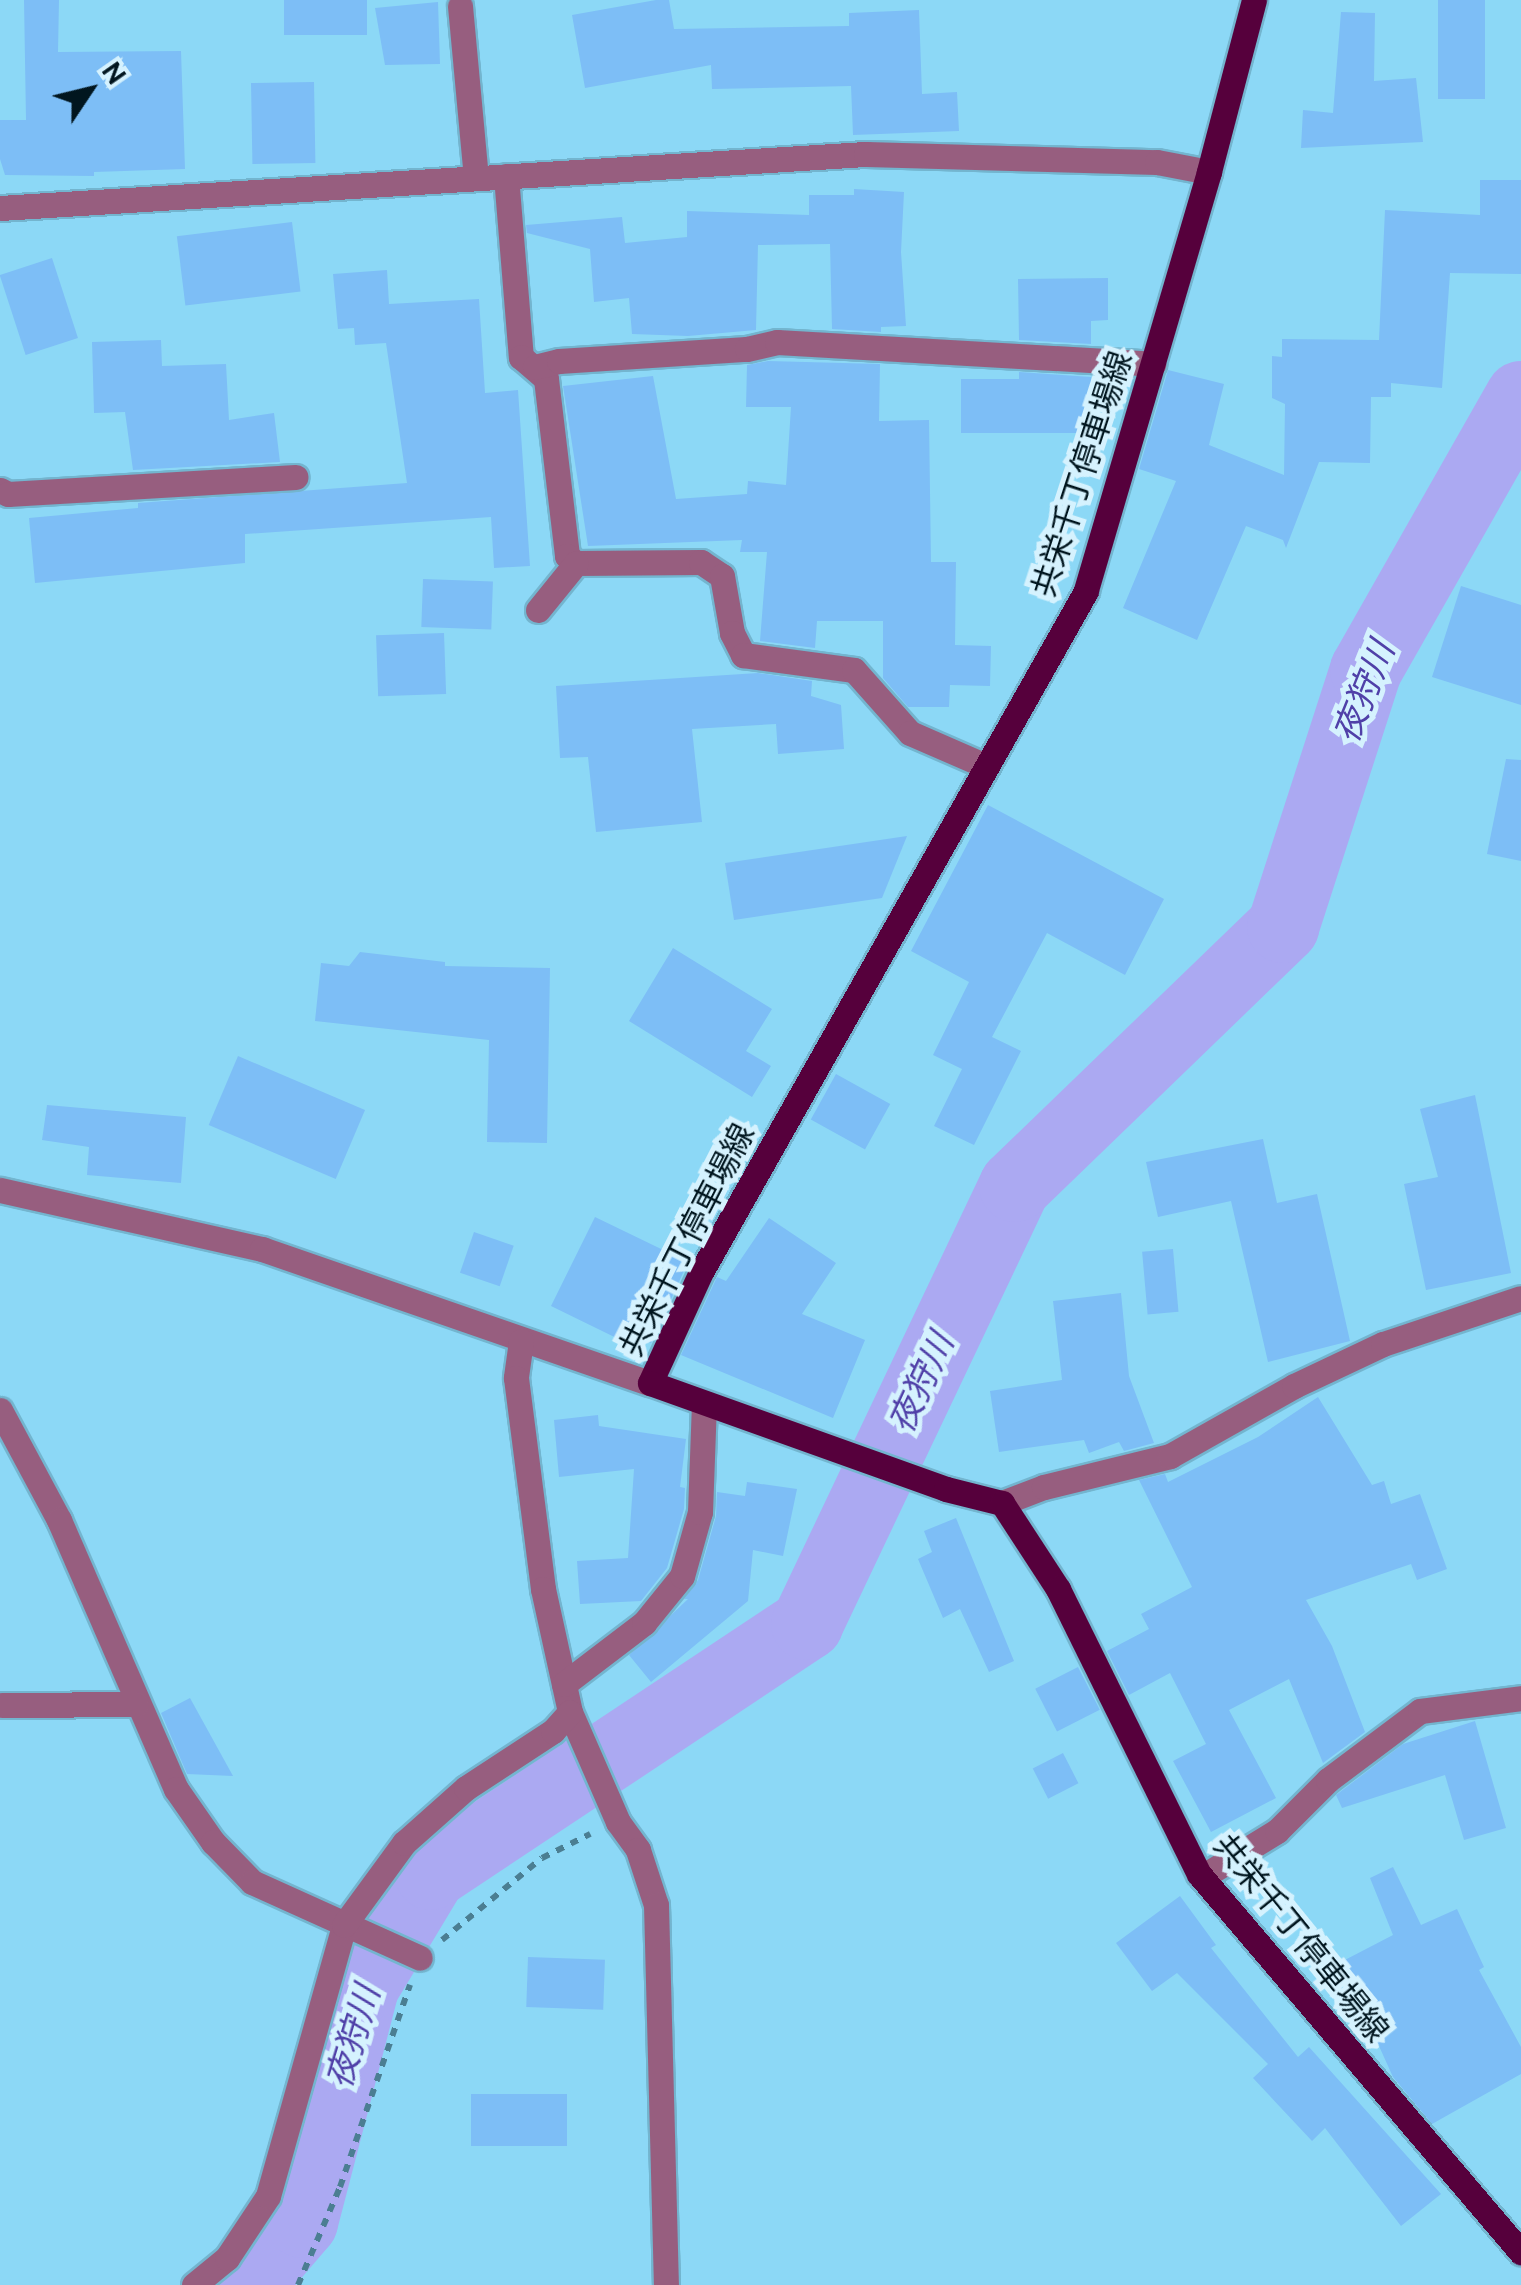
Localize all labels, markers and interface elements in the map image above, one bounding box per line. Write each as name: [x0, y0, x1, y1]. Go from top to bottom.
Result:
north arrow: [40, 40, 140, 140]
text: N: [95, 55, 134, 91]
street label: 共栄千丁停車場線: [1024, 346, 1140, 602]
water label: 夜狩川: [1325, 635, 1403, 749]
street label: 共栄千丁停車場線: [612, 1117, 762, 1363]
water label: 夜狩川: [880, 1327, 962, 1439]
street label: 共栄千丁停車場線: [1206, 1826, 1396, 2050]
water label: 夜狩川: [318, 1981, 388, 2093]

